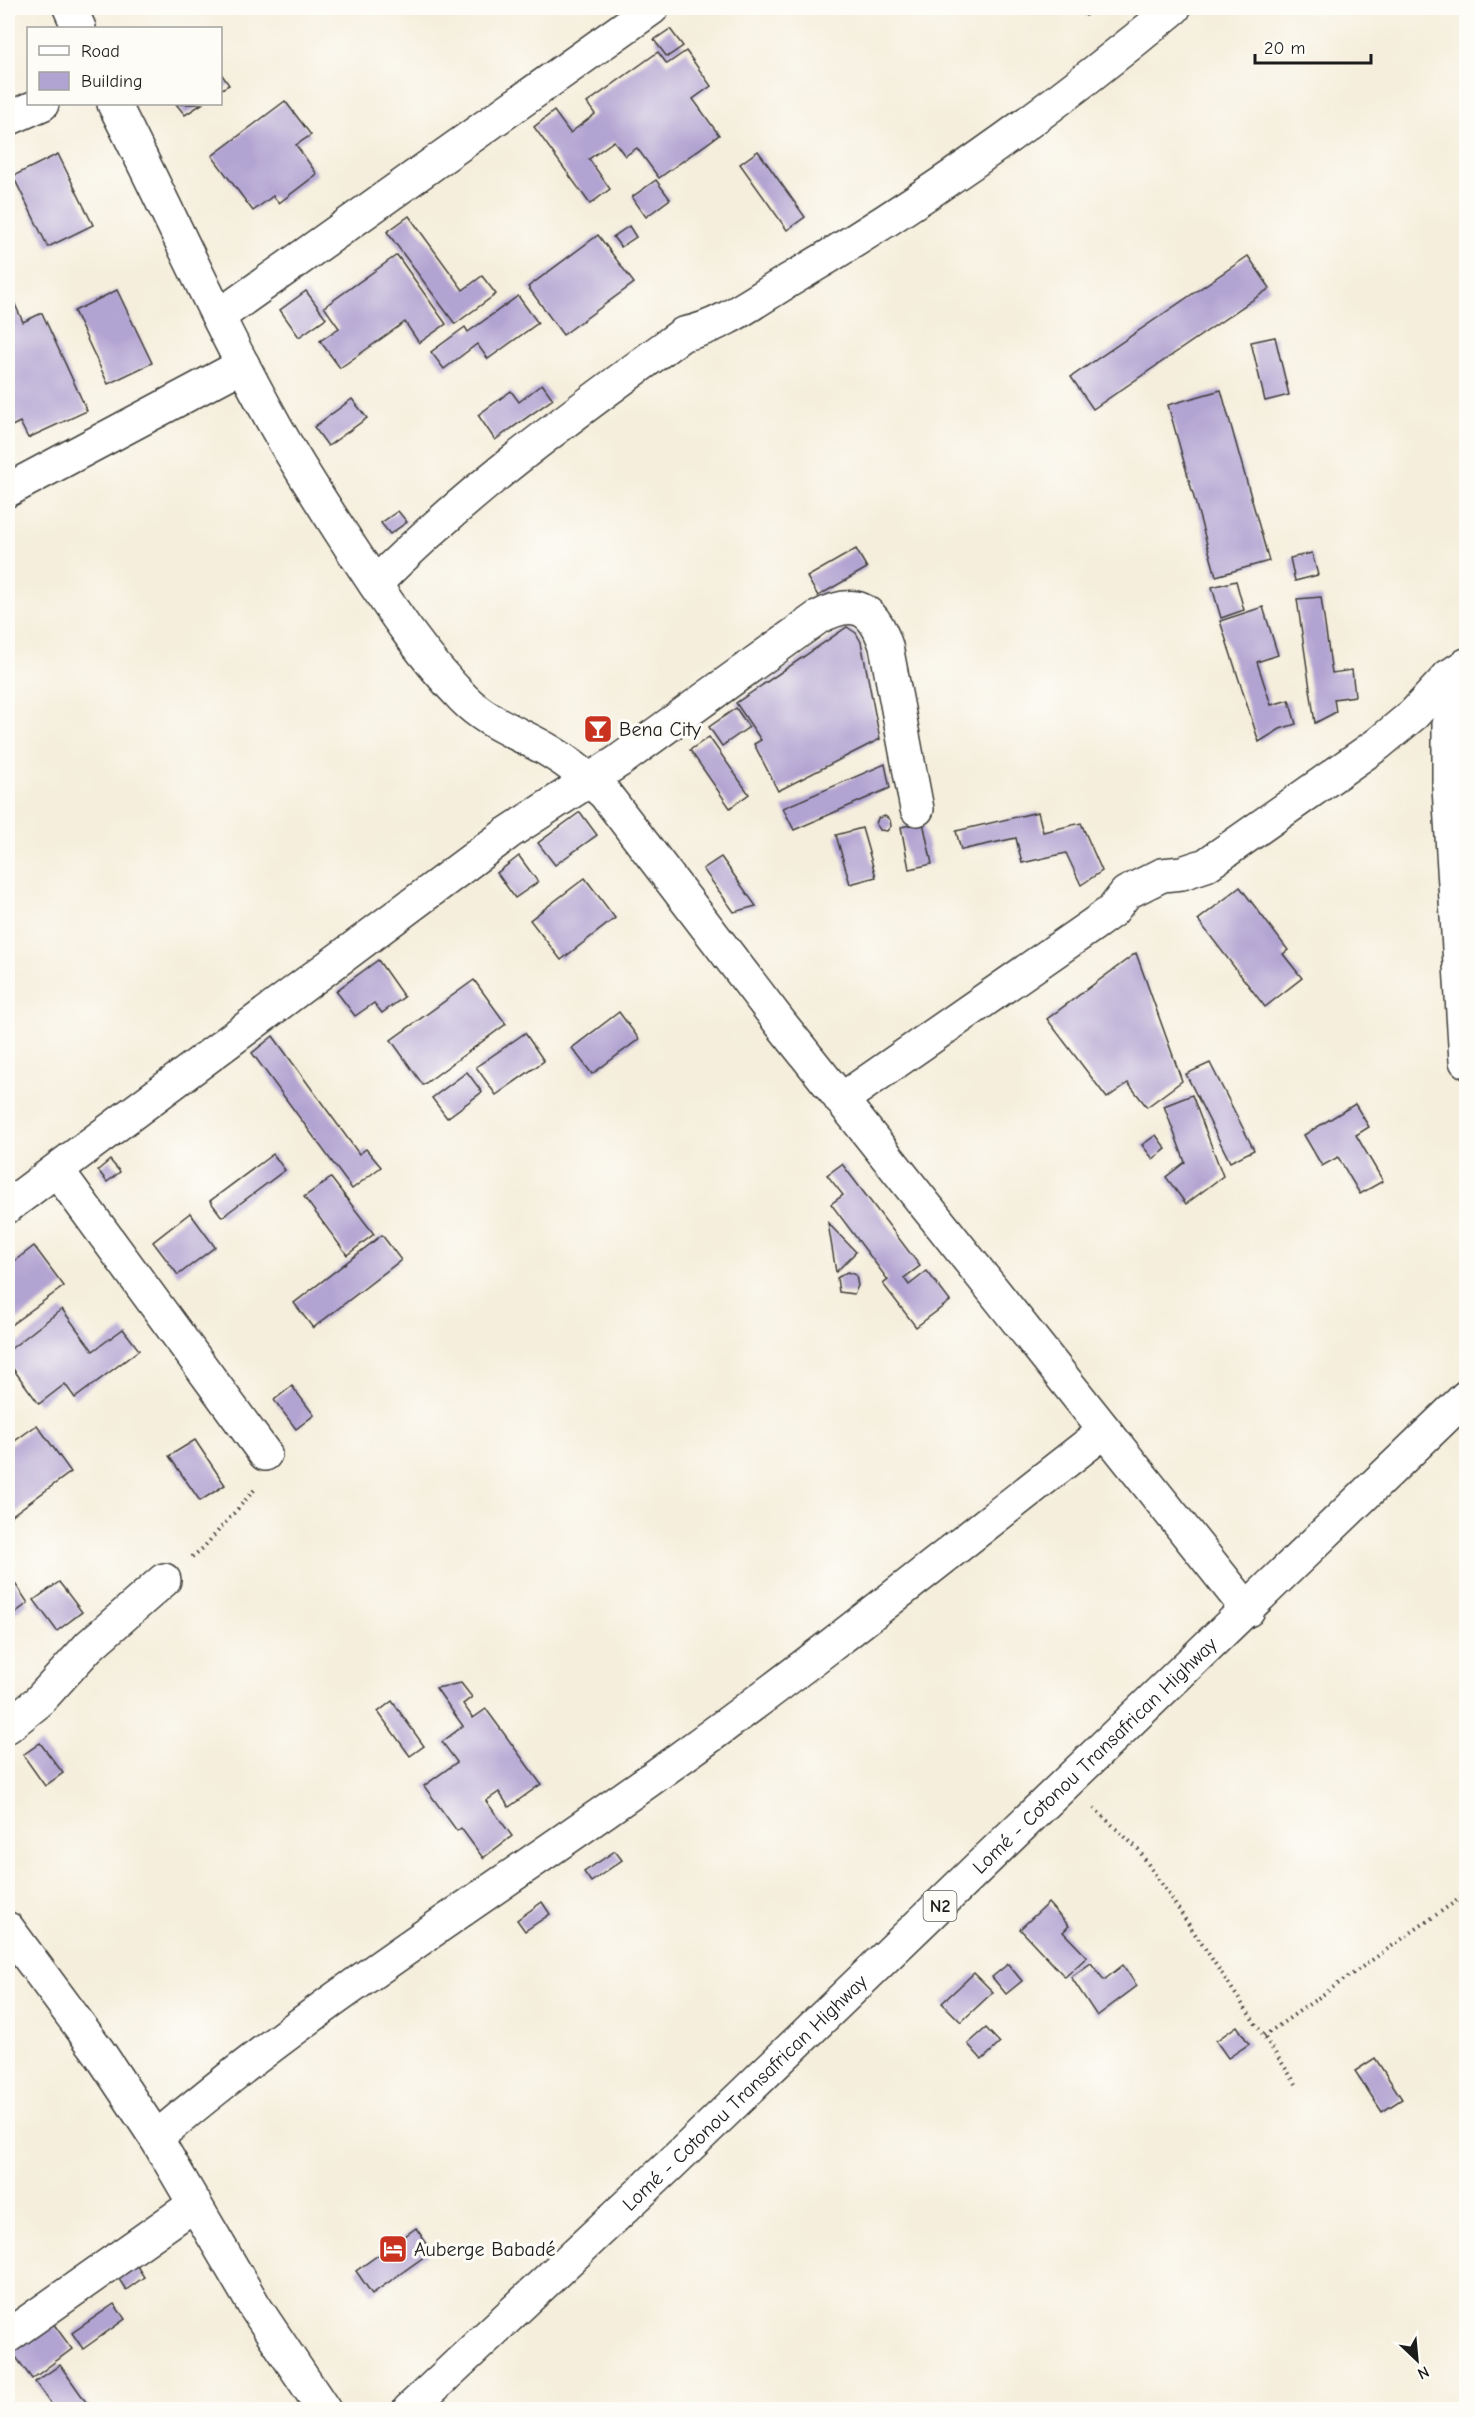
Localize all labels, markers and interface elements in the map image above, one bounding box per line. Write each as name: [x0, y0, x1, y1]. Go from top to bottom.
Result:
legend: [27, 27, 222, 105]
scale bar: [1255, 27, 1370, 65]
text: 20 m: [1264, 38, 1305, 59]
text: Road: [81, 41, 120, 62]
text: Building: [81, 71, 143, 92]
bar icon: Bena City: [582, 713, 614, 745]
place label: Bena City: [619, 718, 701, 741]
street label: Lomé - Cotonou Transafrican Highway: [968, 1633, 1222, 1879]
road number: N2: [924, 1891, 956, 1921]
street label: Lomé - Cotonou Transafrican Highway: [618, 1970, 872, 2216]
hotel icon: Auberge Babadé: [377, 2233, 409, 2265]
place label: Auberge Babadé: [414, 2238, 556, 2261]
north arrow: [1387, 2330, 1447, 2390]
text: N: [1415, 2362, 1432, 2383]

